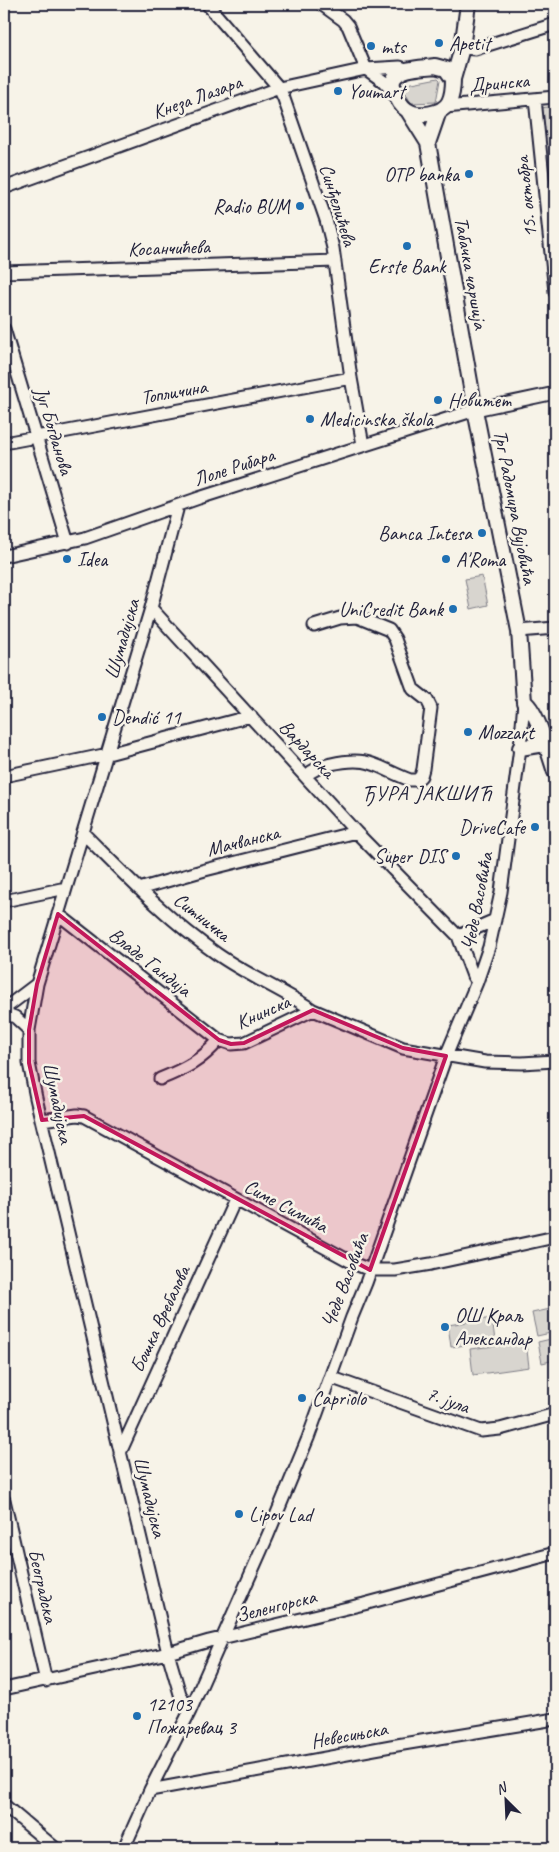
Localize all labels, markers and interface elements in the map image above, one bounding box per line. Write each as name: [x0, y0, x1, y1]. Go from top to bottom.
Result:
place label: Apetit: [449, 31, 493, 56]
place label: mts: [381, 34, 408, 59]
marker: Apetit: [433, 37, 445, 49]
marker: mts: [365, 40, 377, 52]
street label: Дринска: [468, 68, 532, 98]
street label: Кнеза Лазара: [149, 69, 247, 125]
place label: Youmart: [348, 79, 408, 104]
marker: Youmart: [332, 85, 344, 97]
street label: 15. октобра: [509, 153, 543, 239]
street label: Синђелићева: [314, 161, 363, 251]
place label: OTP banka: [384, 162, 461, 187]
marker: OTP banka: [463, 168, 475, 180]
place label: Radio BUM: [213, 194, 292, 219]
marker: Radio BUM: [294, 200, 306, 212]
street label: Табачка чаршија: [449, 215, 493, 332]
street label: Косанчићева: [128, 234, 212, 262]
marker: Erste Bank: [401, 240, 413, 252]
place label: Erste Bank: [368, 254, 447, 279]
street label: Топличина: [139, 374, 210, 410]
street label: Југ Богданова: [29, 383, 80, 480]
place label: Новитет: [448, 388, 512, 413]
marker: Новитет: [432, 394, 444, 406]
place label: Medicinska škola: [320, 407, 435, 432]
marker: Medicinska škola: [304, 413, 316, 425]
street label: Трг Радомира Вујовића: [488, 428, 542, 587]
street label: Лоле Рибара: [190, 442, 279, 492]
place label: Banca Intesa: [378, 521, 473, 546]
marker: Banca Intesa: [476, 527, 488, 539]
place label: Idea: [77, 547, 109, 572]
place label: A'Roma: [456, 547, 507, 572]
marker: Idea: [61, 553, 73, 565]
marker: A'Roma: [440, 553, 452, 565]
street label: Шумадијска: [99, 595, 146, 682]
place label: UniCredit Bank: [339, 597, 445, 622]
marker: UniCredit Bank: [447, 603, 459, 615]
place label: Dendić 11: [112, 705, 182, 730]
marker: Dendić 11: [96, 711, 108, 723]
street label: Вардарска: [274, 714, 342, 785]
place label: Mozzart: [478, 720, 536, 745]
marker: Mozzart: [462, 726, 474, 738]
district label: ЂУРА ЈАКШИЋ: [361, 780, 493, 807]
place label: DriveCafe: [459, 815, 526, 840]
street label: Мачванска: [204, 819, 284, 862]
marker: DriveCafe: [529, 821, 541, 833]
place label: Super DIS: [374, 844, 449, 869]
street label: Чеде Васовића: [455, 849, 499, 952]
marker: Super DIS: [450, 850, 462, 862]
street label: Ситничка: [168, 887, 237, 948]
street label: Владе Гандија: [104, 922, 197, 1003]
street label: Книнска: [232, 988, 296, 1035]
street label: Шумадијска: [37, 1060, 79, 1147]
street label: Симе Симића: [240, 1174, 333, 1239]
street label: Чеде Васовића: [316, 1228, 375, 1331]
street label: Бошка Вребалова: [124, 1260, 196, 1376]
place label: ОШ Краљ Александар: [455, 1303, 533, 1351]
marker: ОШ Краљ Александар: [439, 1321, 451, 1333]
street label: 7. јула: [423, 1381, 475, 1420]
place label: Capriolo: [312, 1386, 367, 1411]
marker: Capriolo: [296, 1392, 308, 1404]
street label: Шумадијска: [128, 1454, 172, 1541]
place label: Lipov Lad: [249, 1502, 315, 1527]
marker: Lipov Lad: [233, 1508, 245, 1520]
street label: Београдска: [22, 1547, 64, 1626]
street label: Зеленгорска: [233, 1584, 320, 1628]
place label: 12103 Пожаревац 3: [147, 1692, 238, 1740]
marker: 12103 Пожаревац 3: [131, 1710, 143, 1722]
street label: Невесињска: [309, 1716, 390, 1754]
north arrow: [482, 1774, 532, 1824]
text: N: [493, 1778, 510, 1798]

